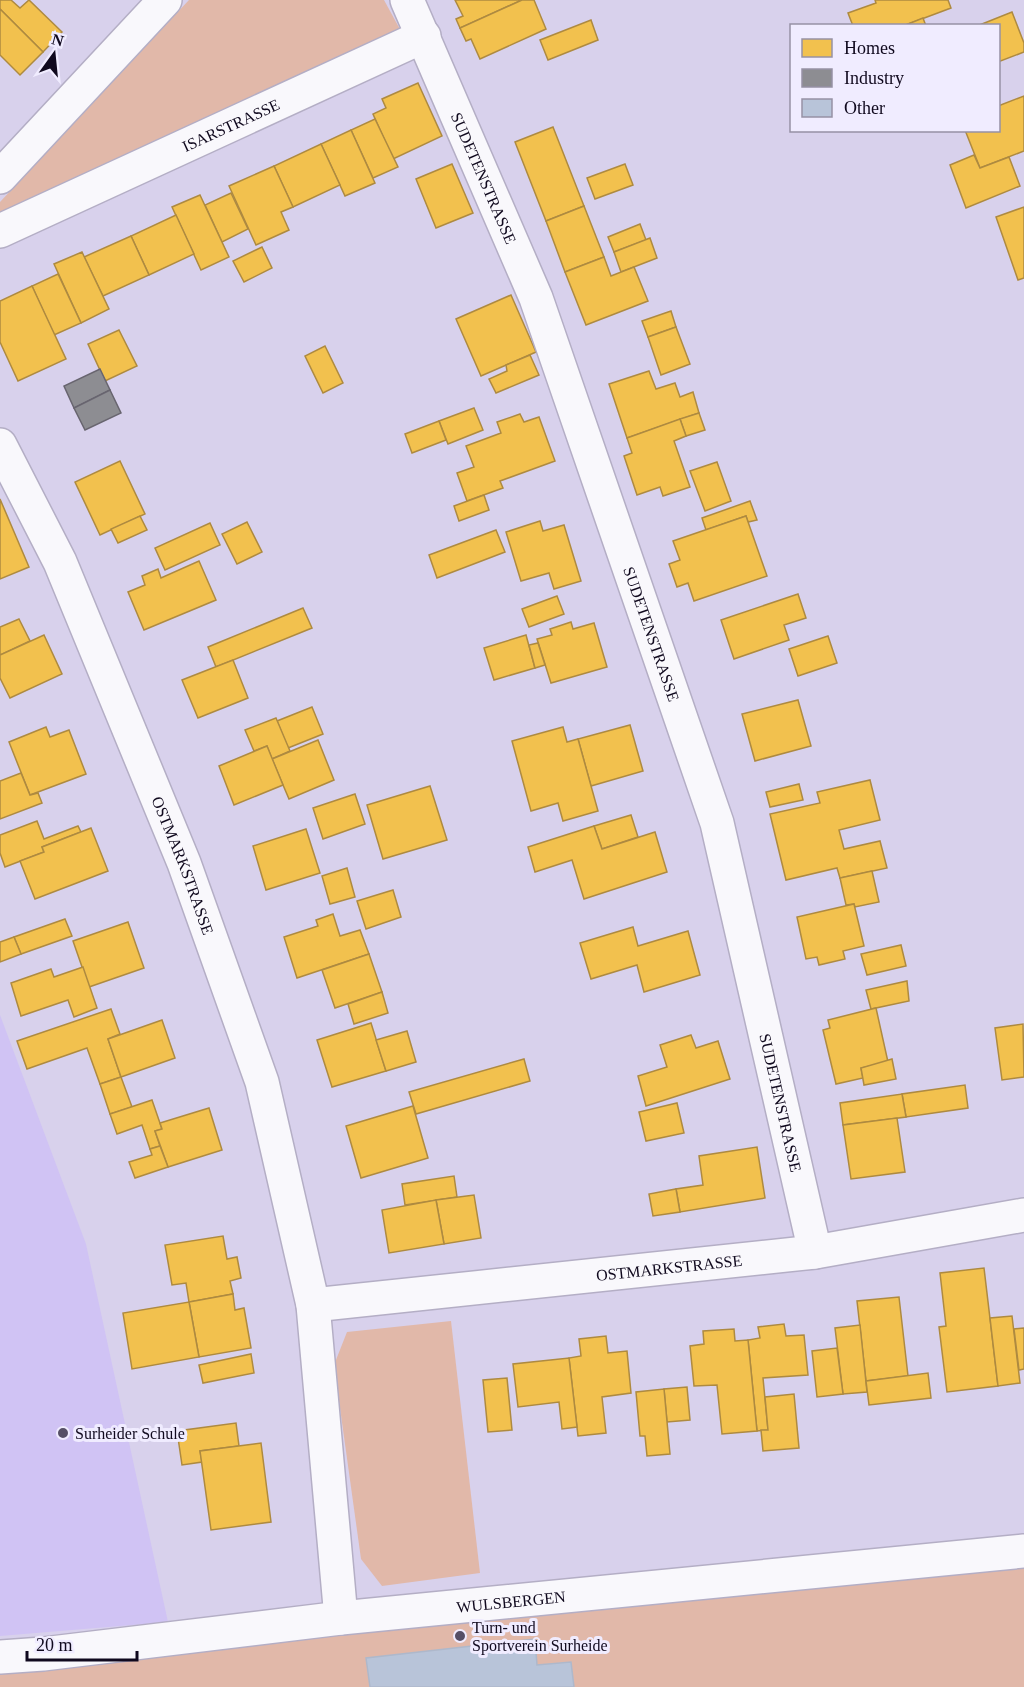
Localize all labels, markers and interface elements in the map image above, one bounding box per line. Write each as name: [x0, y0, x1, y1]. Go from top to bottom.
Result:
north arrow: [24, 24, 84, 84]
legend: [790, 24, 1000, 132]
text: N: [50, 30, 66, 50]
text: Homes: [844, 38, 895, 58]
text: Industry: [844, 68, 904, 88]
street label: ISARSTRASSE: [180, 95, 282, 155]
text: Other: [844, 98, 885, 118]
street label: SUDETENSTRASSE: [448, 110, 520, 246]
street label: SUDETENSTRASSE: [621, 564, 683, 704]
street label: OSTMARKSTRASSE: [149, 794, 217, 937]
street label: SUDETENSTRASSE: [757, 1032, 805, 1174]
street label: OSTMARKSTRASSE: [595, 1251, 743, 1284]
place label: Surheider Schule: [75, 1425, 185, 1442]
marker: Surheider Schule: [56, 1426, 70, 1440]
street label: WULSBERGEN: [456, 1587, 567, 1615]
place label: Turn- und Sportverein Surheide: [472, 1619, 608, 1655]
scale bar: [27, 1624, 136, 1662]
marker: Turn- und Sportverein Surheide: [453, 1629, 467, 1643]
text: 20 m: [36, 1635, 73, 1655]

